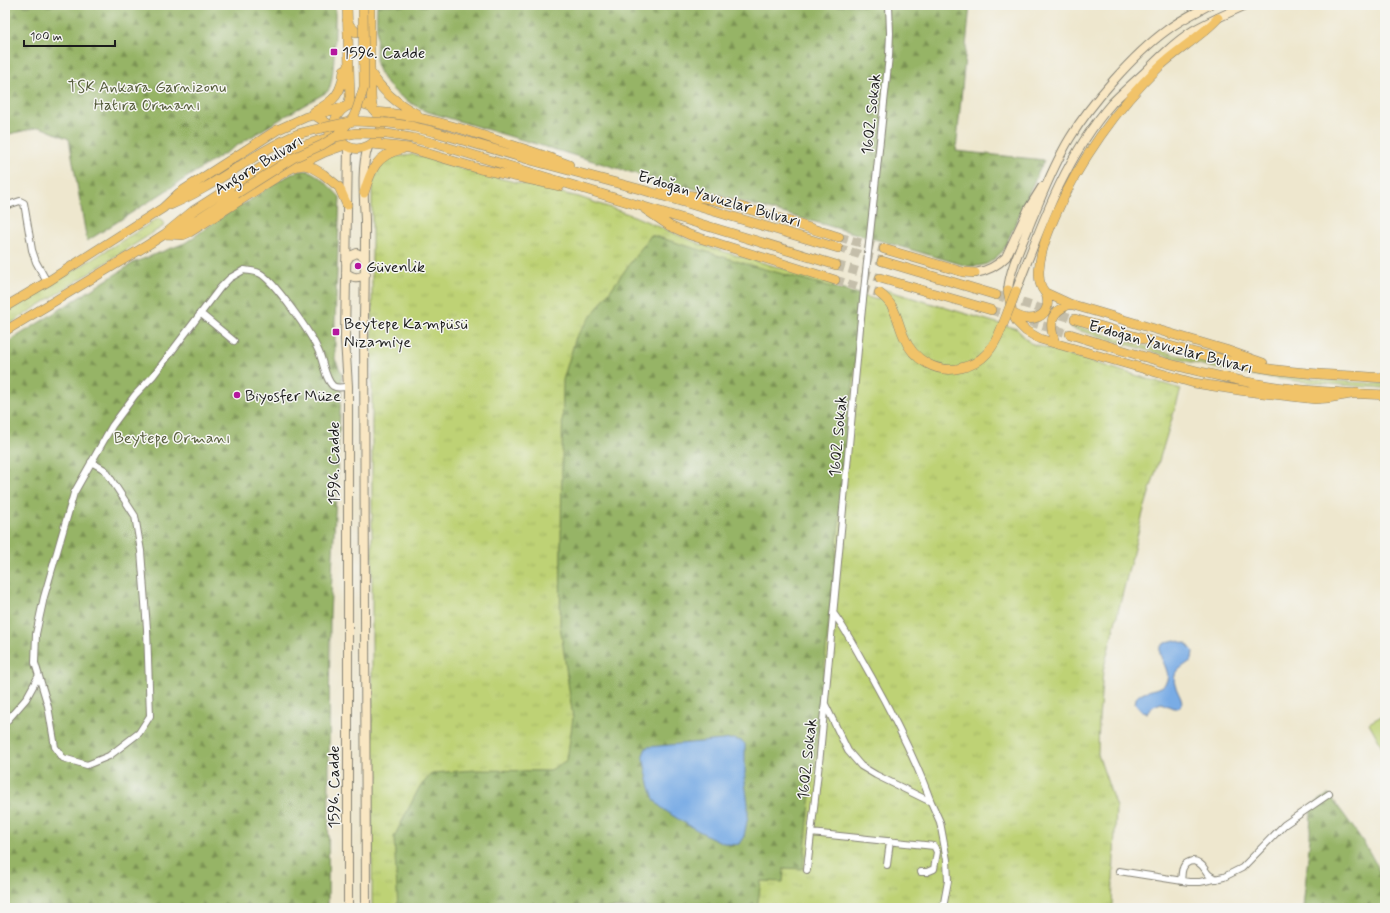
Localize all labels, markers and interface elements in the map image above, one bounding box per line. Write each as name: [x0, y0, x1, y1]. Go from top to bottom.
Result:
scale bar: [24, 22, 115, 48]
text: 100 m: [30, 29, 62, 45]
place label: 1596. Cadde: [342, 43, 425, 64]
marker: 1596. Cadde: [329, 47, 339, 57]
street label: 1602. Sokak: [857, 72, 886, 156]
park label: TSK Ankara Garnizonu Hatıra Ormanı: [68, 77, 226, 116]
street label: Angora Bulvarı: [210, 130, 308, 201]
street label: Erdoğan Yavuzlar Bulvarı: [635, 166, 804, 233]
place label: Güvenlik: [366, 257, 425, 278]
marker: Güvenlik: [353, 261, 363, 271]
place label: Beytepe Kampüsü Nizamiye: [344, 314, 468, 353]
street label: Erdoğan Yavuzlar Bulvarı: [1086, 315, 1255, 379]
marker: Beytepe Kampüsü Nizamiye: [331, 327, 341, 337]
place label: Biyosfer Müze: [245, 386, 341, 407]
marker: Biyosfer Müze: [232, 390, 242, 400]
street label: 1602. Sokak: [824, 395, 853, 478]
street label: 1596. Cadde: [324, 421, 345, 505]
park label: Beytepe Ormanı: [114, 428, 230, 449]
street label: 1602. Sokak: [793, 717, 822, 801]
street label: 1596. Cadde: [324, 745, 345, 829]

